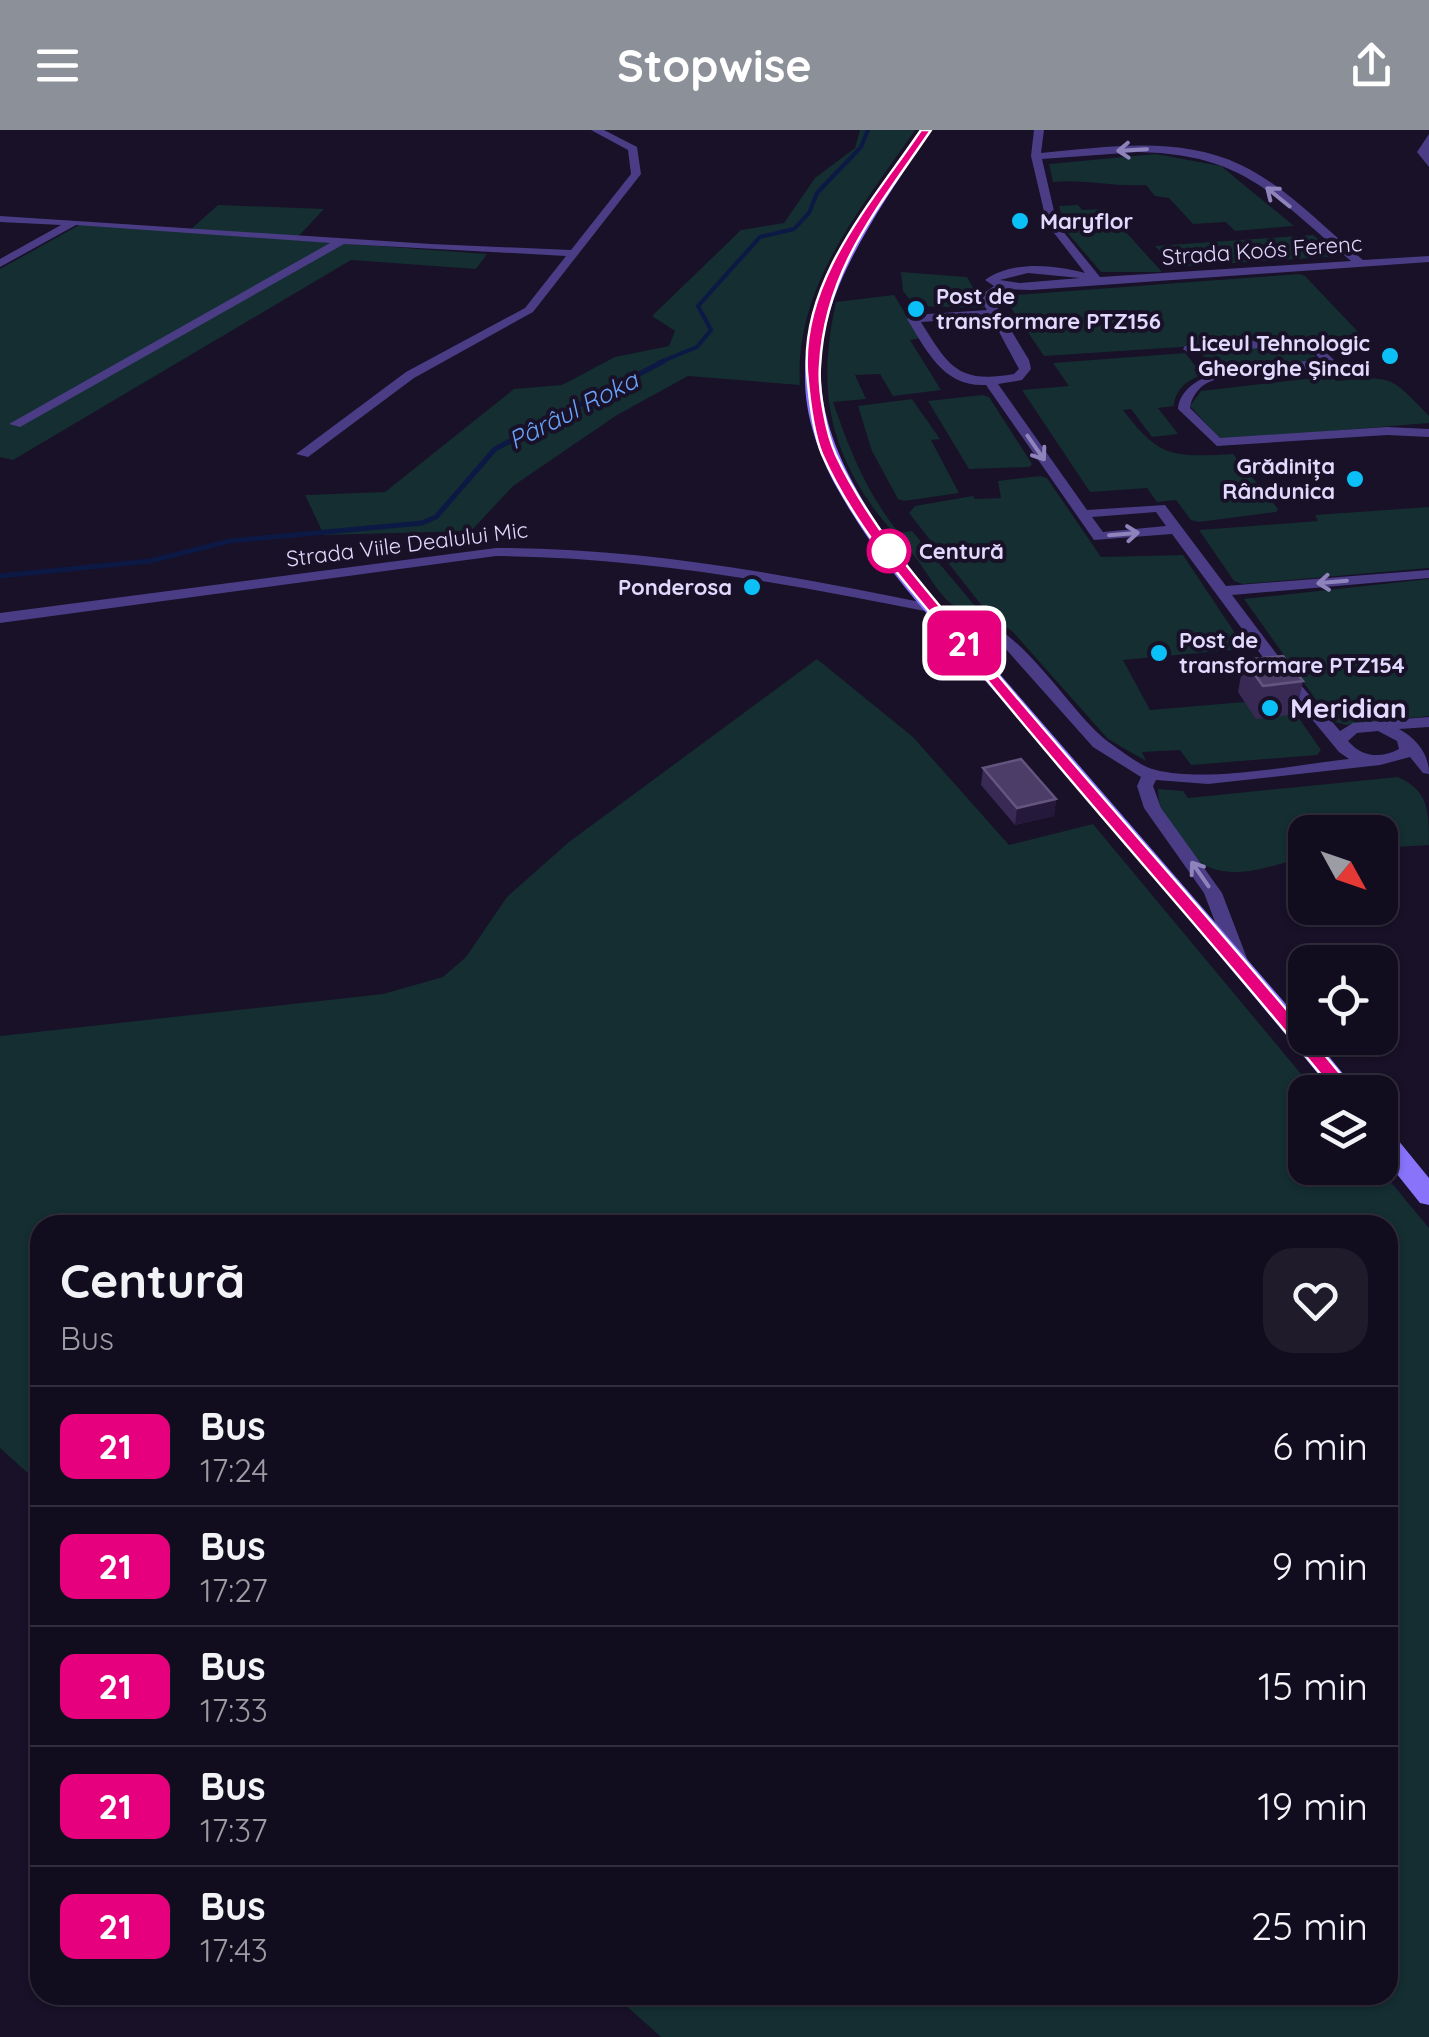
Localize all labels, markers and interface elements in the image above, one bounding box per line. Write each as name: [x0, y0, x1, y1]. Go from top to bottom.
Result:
text: Stopwise: [617, 37, 812, 93]
icon: menu: [30, 38, 85, 93]
icon: share: [1344, 38, 1399, 93]
one-way arrow: [1116, 141, 1148, 160]
one-way arrow: [1265, 186, 1291, 208]
place label: Maryflor: [1040, 207, 1134, 235]
marker: Maryflor: [1009, 210, 1031, 232]
street label: Strada Koós Ferenc: [1161, 229, 1363, 271]
place label: Post de transformare PTZ156: [936, 282, 1161, 335]
marker: Post de transformare PTZ156: [905, 298, 927, 320]
place label: Liceul Tehnologic Gheorghe Șincai: [1189, 329, 1370, 382]
marker: Liceul Tehnologic Gheorghe Șincai: [1379, 345, 1401, 367]
water label: Pârâul Roka: [503, 363, 644, 455]
one-way arrow: [1025, 433, 1046, 461]
place label: Grădinița Rândunica: [1222, 452, 1335, 505]
marker: Grădinița Rândunica: [1344, 468, 1366, 490]
street label: Strada Viile Dealului Mic: [285, 515, 529, 573]
one-way arrow: [1107, 525, 1139, 544]
marker: Centură: [868, 530, 910, 572]
place label: Centură: [919, 537, 1004, 565]
one-way arrow: [1316, 572, 1348, 591]
place label: Ponderosa: [618, 573, 732, 601]
marker: Ponderosa: [741, 576, 763, 598]
line badge: 21: [919, 610, 1009, 676]
text: 21: [947, 621, 981, 665]
place label: Post de transformare PTZ154: [1179, 626, 1405, 679]
marker: Post de transformare PTZ154: [1148, 642, 1170, 664]
place label: Meridian: [1290, 690, 1407, 725]
marker: Meridian: [1259, 697, 1281, 719]
north arrow: [1288, 815, 1398, 925]
map controls: [1288, 815, 1398, 1185]
one-way arrow: [1190, 861, 1211, 889]
button: locate: [1288, 945, 1398, 1055]
button: layers: [1288, 1075, 1398, 1185]
button: heart: [1263, 1248, 1368, 1353]
text: Centură: [60, 1250, 245, 1310]
text: Bus: [60, 1318, 114, 1358]
text: Bus: [200, 1402, 266, 1450]
text: 6 min: [1272, 1422, 1368, 1470]
text: 21: [98, 1424, 132, 1468]
text: 17:24: [200, 1450, 268, 1490]
text: Bus: [200, 1522, 266, 1570]
text: 9 min: [1272, 1542, 1368, 1590]
text: 21: [98, 1544, 132, 1588]
text: 17:27: [200, 1570, 268, 1610]
text: Bus: [200, 1642, 266, 1690]
text: 15 min: [1258, 1662, 1368, 1710]
text: 21: [98, 1664, 132, 1708]
text: 17:33: [200, 1690, 268, 1730]
text: Bus: [200, 1762, 266, 1810]
text: 19 min: [1258, 1782, 1368, 1830]
text: 21: [98, 1784, 132, 1828]
text: 17:37: [200, 1810, 267, 1850]
text: Bus: [200, 1882, 266, 1930]
text: 25 min: [1251, 1902, 1368, 1950]
text: 21: [98, 1904, 132, 1948]
text: 17:43: [200, 1930, 268, 1970]

